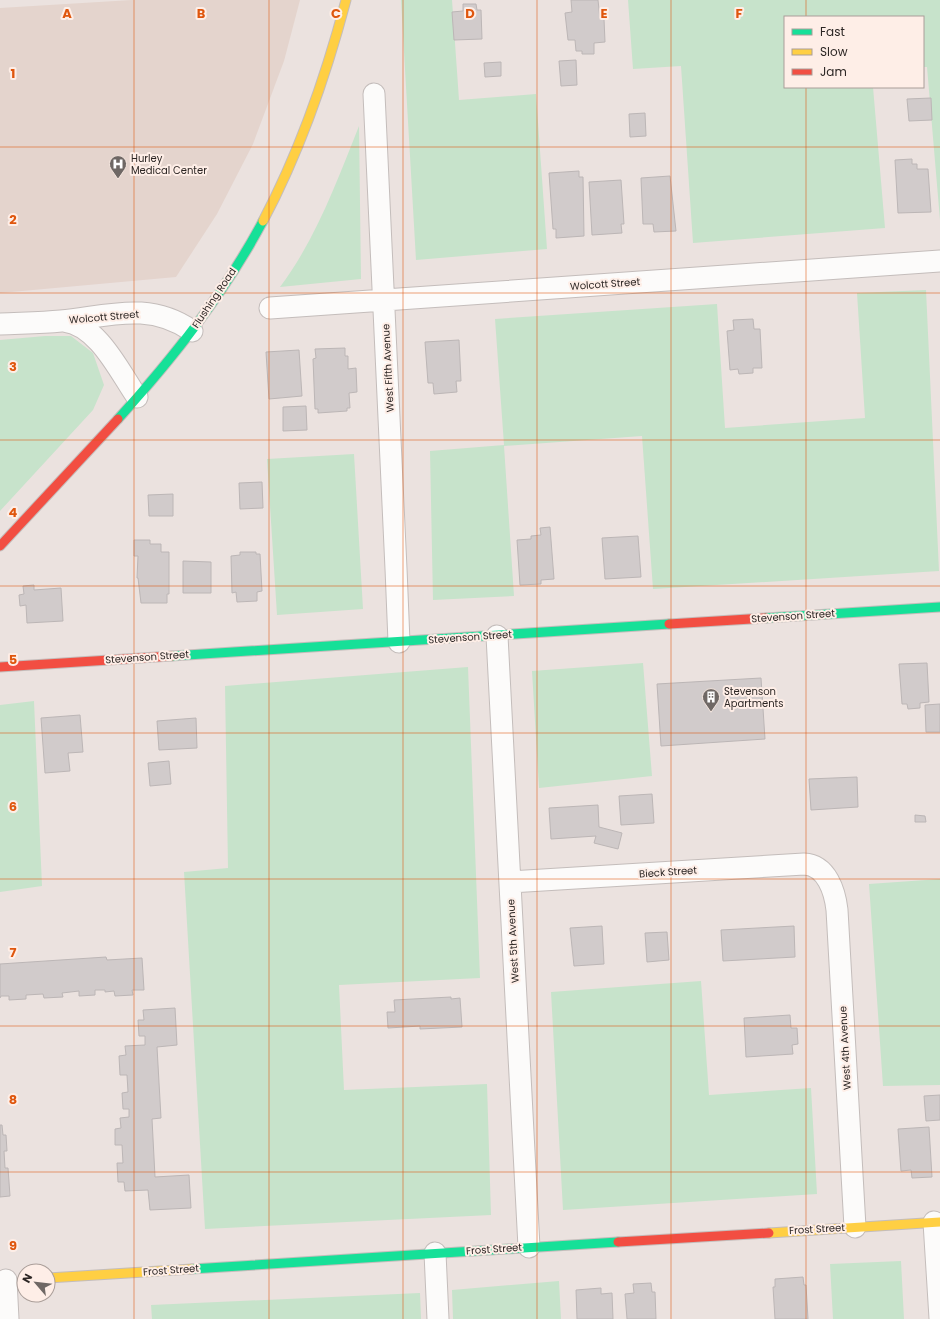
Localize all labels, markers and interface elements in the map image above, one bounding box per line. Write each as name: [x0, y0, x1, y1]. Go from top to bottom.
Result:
text: A: [62, 4, 72, 23]
text: B: [197, 4, 206, 23]
text: C: [331, 4, 341, 23]
text: D: [465, 4, 475, 23]
text: E: [600, 4, 608, 23]
text: F: [735, 4, 743, 23]
legend: [784, 16, 924, 88]
text: Fast: [820, 23, 845, 40]
text: Slow: [820, 43, 848, 60]
text: Jam: [820, 63, 847, 80]
text: 1: [11, 64, 15, 83]
place label: Hurley Medical Center: [131, 151, 207, 178]
hospital icon: Hurley Medical Center: [108, 154, 128, 179]
text: 2: [9, 210, 17, 229]
street label: Flushing Road: [188, 265, 240, 331]
street label: Wolcott Street: [569, 274, 641, 294]
street label: Wolcott Street: [68, 306, 140, 328]
street label: West Fifth Avenue: [378, 323, 398, 413]
text: 3: [9, 357, 17, 376]
text: 4: [9, 503, 18, 522]
street label: Stevenson Street: [751, 606, 836, 626]
street label: Stevenson Street: [428, 627, 513, 647]
street label: Stevenson Street: [105, 647, 190, 667]
text: 5: [9, 650, 17, 669]
place label: Stevenson Apartments: [724, 684, 783, 711]
building icon: Stevenson Apartments: [701, 687, 721, 712]
text: 6: [9, 797, 17, 816]
street label: Bieck Street: [639, 862, 698, 882]
street label: West 5th Avenue: [503, 899, 523, 983]
text: 7: [10, 943, 17, 962]
street label: West 4th Avenue: [835, 1006, 855, 1090]
text: 8: [9, 1090, 17, 1109]
street label: Frost Street: [789, 1220, 846, 1238]
text: 9: [9, 1236, 17, 1255]
street label: Frost Street: [466, 1240, 523, 1258]
street label: Frost Street: [143, 1261, 200, 1279]
north arrow: [16, 1263, 56, 1303]
text: N: [18, 1271, 36, 1286]

